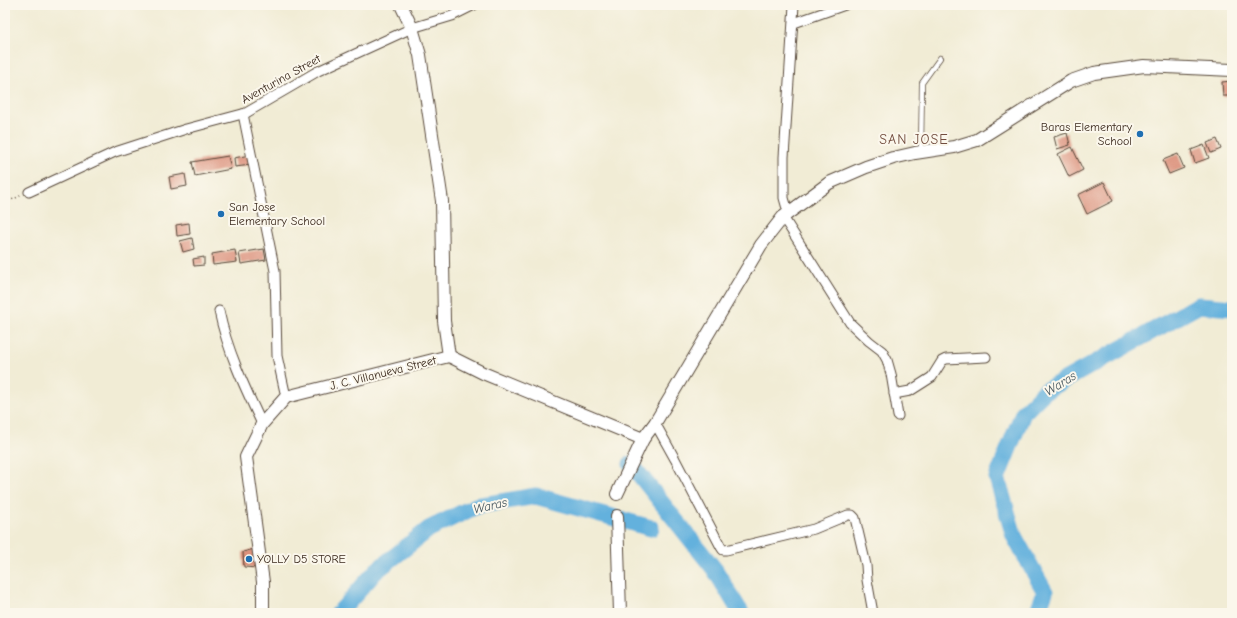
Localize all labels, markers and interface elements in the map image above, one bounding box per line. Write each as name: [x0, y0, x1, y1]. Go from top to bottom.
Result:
street label: Aventurina Street: [239, 51, 324, 107]
place label: Baras Elementary School: [1041, 120, 1133, 148]
marker: Baras Elementary School: [1135, 129, 1145, 139]
district label: SAN JOSE: [879, 131, 949, 148]
place label: San Jose Elementary School: [229, 200, 325, 228]
marker: San Jose Elementary School: [216, 209, 226, 219]
street label: J. C. Villanueva Street: [328, 353, 438, 393]
water label: Waras: [1042, 368, 1079, 399]
water label: Waras: [472, 494, 509, 517]
place label: YOLLY D5 STORE: [257, 552, 346, 566]
marker: YOLLY D5 STORE: [244, 554, 254, 564]

